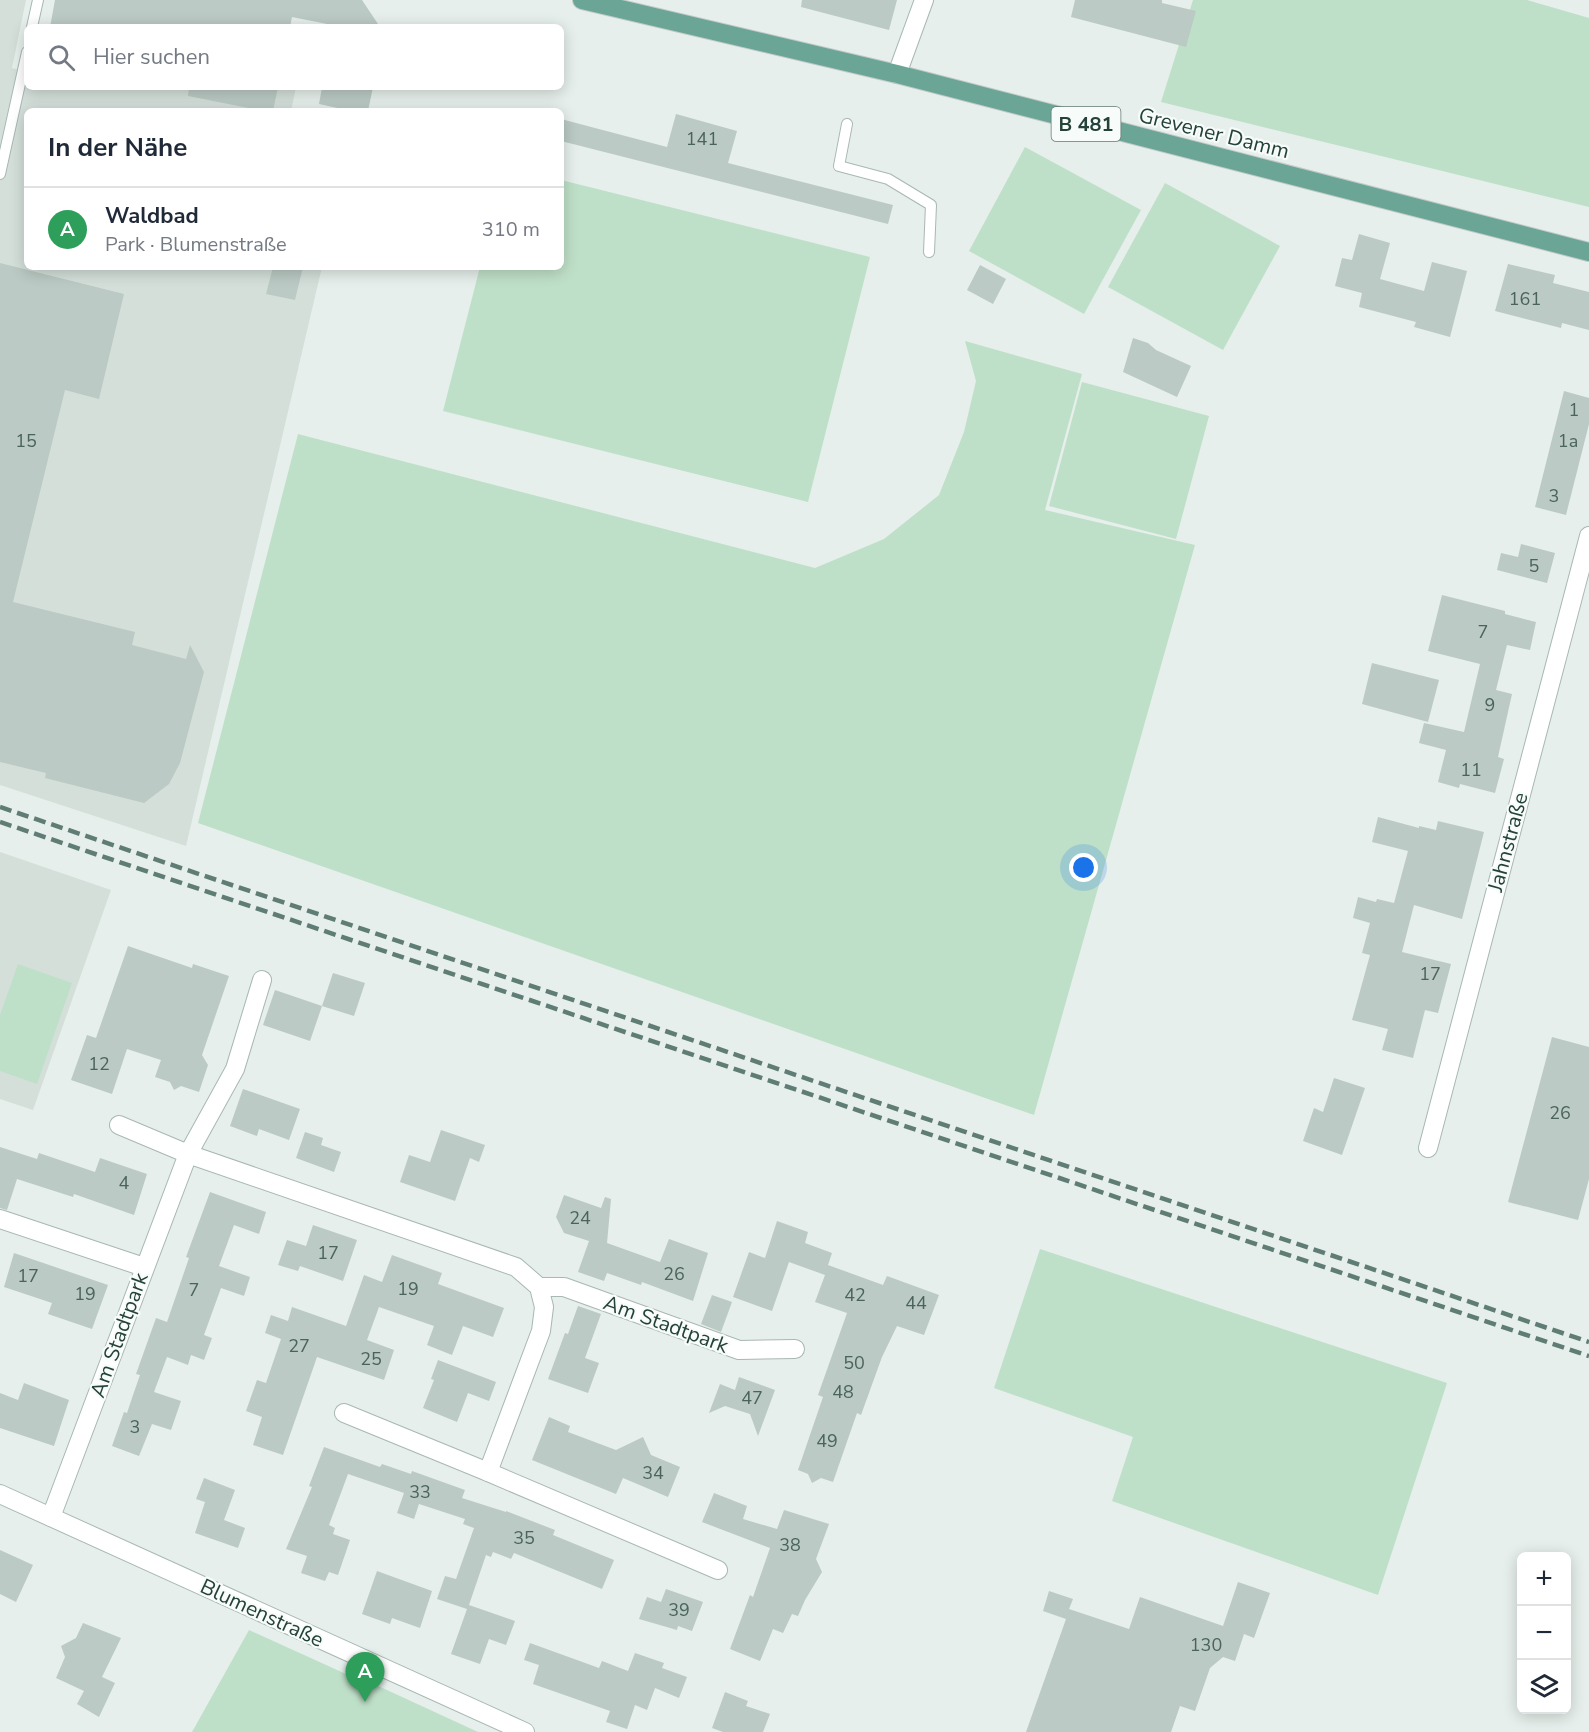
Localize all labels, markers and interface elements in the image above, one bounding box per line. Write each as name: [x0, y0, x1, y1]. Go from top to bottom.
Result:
search box: [24, 24, 564, 90]
icon: search: [45, 41, 78, 74]
text: Hier suchen: [93, 42, 210, 72]
street label: Grevener Damm: [1136, 101, 1292, 165]
road number: B 481: [1052, 107, 1120, 141]
house number: 141: [686, 127, 718, 151]
text: In der Nähe: [48, 130, 187, 165]
text: Waldbad: [105, 201, 199, 231]
text: A: [60, 216, 75, 243]
text: 310 m: [482, 216, 540, 243]
text: Park · Blumenstraße: [105, 231, 287, 258]
house number: 161: [1509, 287, 1541, 311]
house number: 1: [1569, 398, 1579, 422]
house number: 15: [15, 429, 37, 453]
house number: 1a: [1558, 429, 1578, 453]
house number: 3: [1549, 484, 1559, 508]
house number: 5: [1529, 554, 1539, 578]
house number: 7: [1478, 620, 1488, 644]
house number: 9: [1485, 693, 1495, 717]
house number: 11: [1460, 758, 1482, 782]
street label: Jahnstraße: [1481, 789, 1535, 896]
your location: [1069, 853, 1098, 882]
house number: 17: [1419, 962, 1441, 986]
house number: 12: [88, 1052, 110, 1076]
house number: 26: [1549, 1101, 1571, 1125]
house number: 4: [119, 1171, 130, 1195]
house number: 24: [569, 1206, 591, 1230]
house number: 17: [317, 1241, 339, 1265]
house number: 26: [663, 1262, 685, 1286]
house number: 17: [17, 1264, 39, 1288]
street label: Am Stadtpark: [83, 1268, 155, 1401]
house number: 19: [397, 1277, 419, 1301]
house number: 7: [189, 1278, 199, 1302]
house number: 19: [74, 1282, 96, 1306]
house number: 42: [844, 1283, 866, 1307]
street label: Am Stadtpark: [600, 1288, 733, 1360]
house number: 44: [905, 1291, 927, 1315]
house number: 27: [288, 1334, 310, 1358]
house number: 25: [360, 1347, 382, 1371]
house number: 50: [843, 1351, 865, 1375]
house number: 48: [832, 1380, 854, 1404]
house number: 47: [741, 1386, 763, 1410]
house number: 3: [130, 1415, 140, 1439]
house number: 49: [816, 1429, 838, 1453]
house number: 34: [642, 1461, 664, 1485]
house number: 33: [409, 1480, 431, 1504]
house number: 35: [513, 1526, 535, 1550]
house number: 38: [779, 1533, 801, 1557]
map controls: [1517, 1552, 1571, 1714]
button: +: [1517, 1552, 1571, 1606]
street label: Blumenstraße: [196, 1572, 328, 1654]
house number: 39: [668, 1598, 690, 1622]
button: −: [1517, 1606, 1571, 1660]
house number: 130: [1190, 1633, 1222, 1657]
pin: A: [346, 1652, 385, 1702]
button: layers: [1517, 1660, 1571, 1714]

